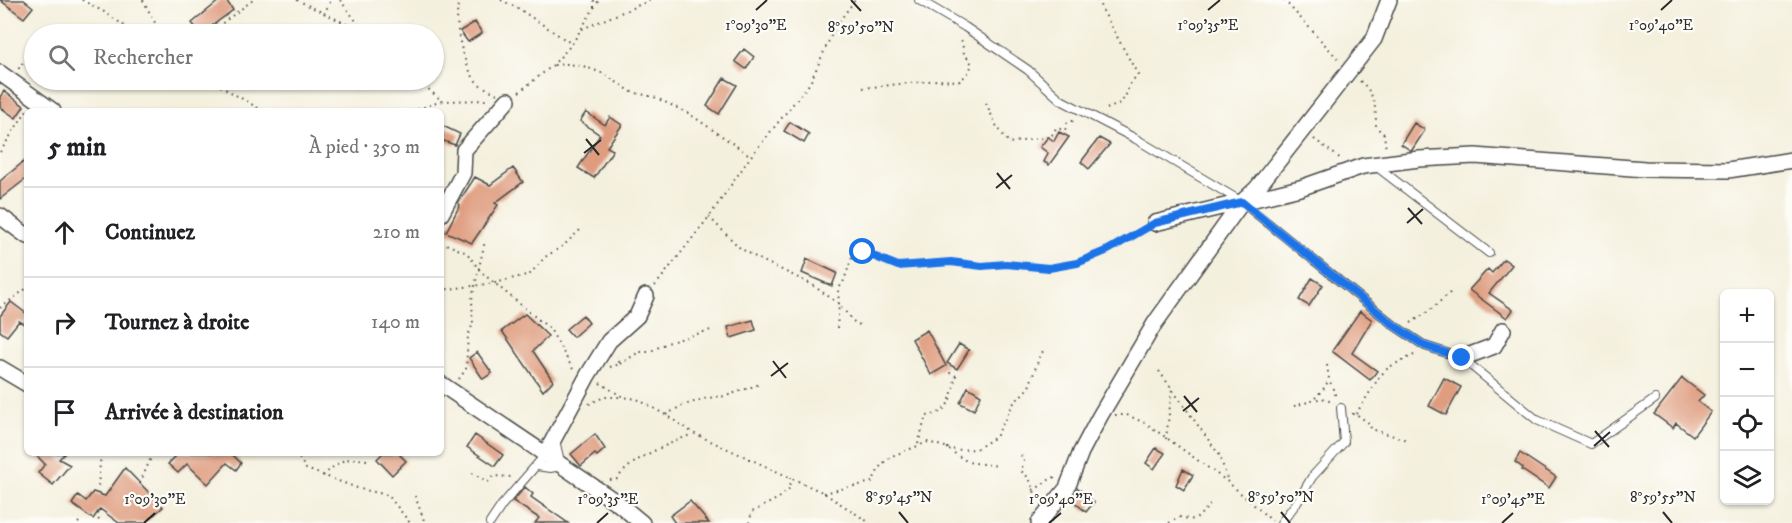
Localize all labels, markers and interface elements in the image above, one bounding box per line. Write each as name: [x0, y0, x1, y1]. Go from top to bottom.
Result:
text: 1°09'30"E: [725, 16, 787, 35]
text: 1°09'35"E: [1178, 16, 1239, 35]
text: 1°09'40"E: [1629, 16, 1694, 35]
text: 8°59'50"N: [828, 18, 894, 37]
search box: [24, 24, 444, 90]
icon: search: [45, 41, 78, 74]
text: Rechercher: [93, 44, 193, 71]
text: 5 min: [48, 131, 106, 164]
text: À pied · 350 m: [309, 135, 420, 160]
icon: ahead: [48, 216, 81, 249]
text: Continuez: [105, 219, 195, 246]
text: 210 m: [373, 220, 420, 245]
route start: [849, 238, 875, 264]
map controls: [1720, 289, 1774, 505]
button: +: [1720, 289, 1774, 343]
icon: right: [48, 306, 81, 339]
text: Tournez à droite: [105, 309, 249, 336]
text: 140 m: [371, 310, 420, 335]
button: −: [1720, 343, 1774, 397]
route end: [1448, 344, 1474, 370]
icon: arrive: [48, 396, 81, 429]
button: locate: [1720, 397, 1774, 451]
text: Arrivée à destination: [105, 399, 284, 426]
button: layers: [1720, 451, 1774, 505]
text: 8°59'45"N: [866, 488, 932, 507]
text: 8°59'50"N: [1248, 488, 1314, 507]
text: 8°59'55"N: [1630, 488, 1696, 507]
text: 1°09'30"E: [124, 490, 186, 509]
text: 1°09'35"E: [578, 490, 639, 509]
text: 1°09'40"E: [1029, 490, 1094, 509]
text: 1°09'45"E: [1481, 490, 1545, 509]

